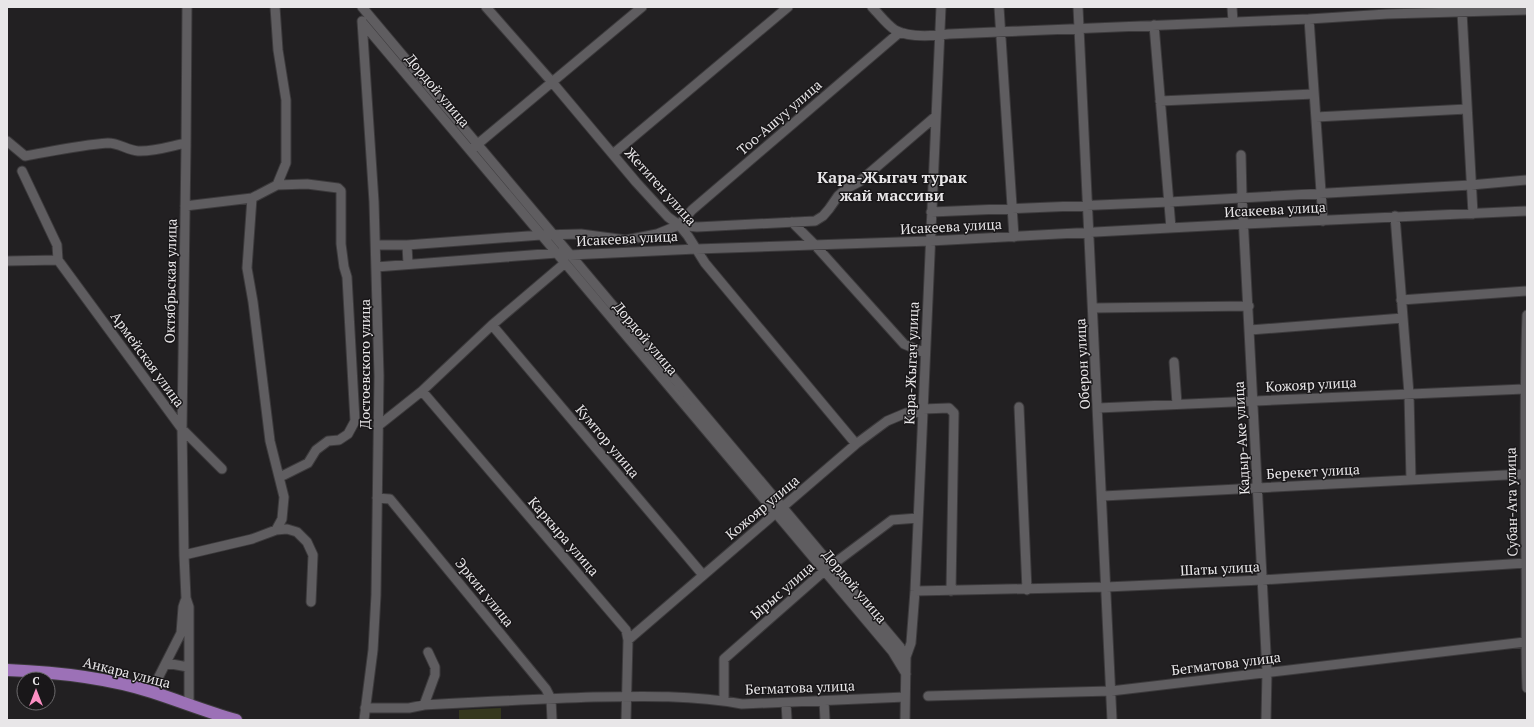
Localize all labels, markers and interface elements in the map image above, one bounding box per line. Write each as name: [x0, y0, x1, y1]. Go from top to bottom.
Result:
street label: Дордой улица: [401, 49, 475, 131]
street label: Тоо-Ашуу улица: [733, 75, 825, 159]
street label: Жетиген улица: [621, 143, 701, 229]
district label: Кара-Жыгач турак жай массиви: [817, 166, 967, 206]
street label: Исакеева улица: [1224, 197, 1326, 221]
street label: Исакеева улица: [900, 214, 1002, 238]
street label: Октябрьская улица: [159, 218, 181, 344]
street label: Исакеева улица: [576, 226, 678, 250]
street label: Дордой улица: [609, 297, 683, 379]
street label: Достоевского улица: [355, 299, 374, 429]
street label: Кара-Жыгач улица: [899, 301, 923, 425]
street label: Армейская улица: [107, 307, 189, 411]
street label: Оберон улица: [1070, 318, 1094, 410]
street label: Кожояр улица: [1265, 372, 1357, 396]
street label: Кадыр-Аке улица: [1229, 381, 1253, 495]
street label: Кумтор улица: [572, 400, 644, 482]
street label: Субан-Ата улица: [1501, 447, 1521, 557]
street label: Берекет улица: [1266, 459, 1360, 483]
street label: Кожояр улица: [721, 470, 803, 544]
street label: Каркыра улица: [524, 492, 604, 580]
street label: Дордой улица: [818, 545, 892, 627]
street label: Эркин улица: [451, 554, 519, 630]
street label: Шаты улица: [1180, 556, 1260, 580]
street label: Ырыс улица: [746, 557, 818, 623]
street label: Бегматова улица: [1170, 647, 1282, 679]
street label: Анкара улица: [81, 652, 173, 692]
north arrow: [16, 671, 56, 711]
text: С: [32, 674, 40, 688]
street label: Бегматова улица: [745, 676, 855, 698]

